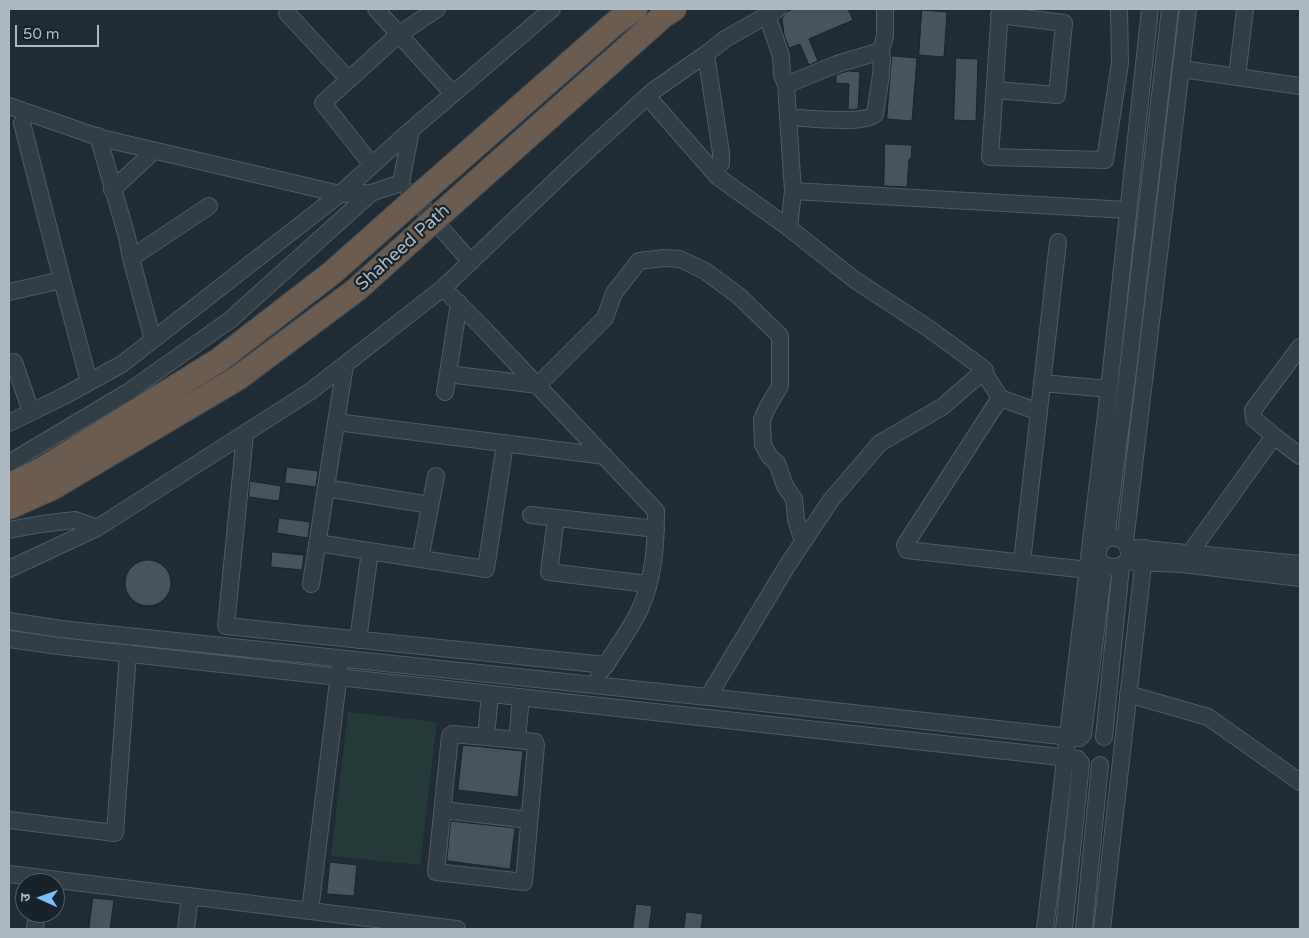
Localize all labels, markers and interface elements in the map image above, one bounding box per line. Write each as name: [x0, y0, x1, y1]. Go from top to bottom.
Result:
scale bar: [18, 15, 101, 47]
text: 50 m: [23, 25, 60, 43]
street label: Shaheed Path: [352, 200, 454, 296]
north arrow: [15, 873, 65, 923]
text: उ: [17, 893, 34, 902]

